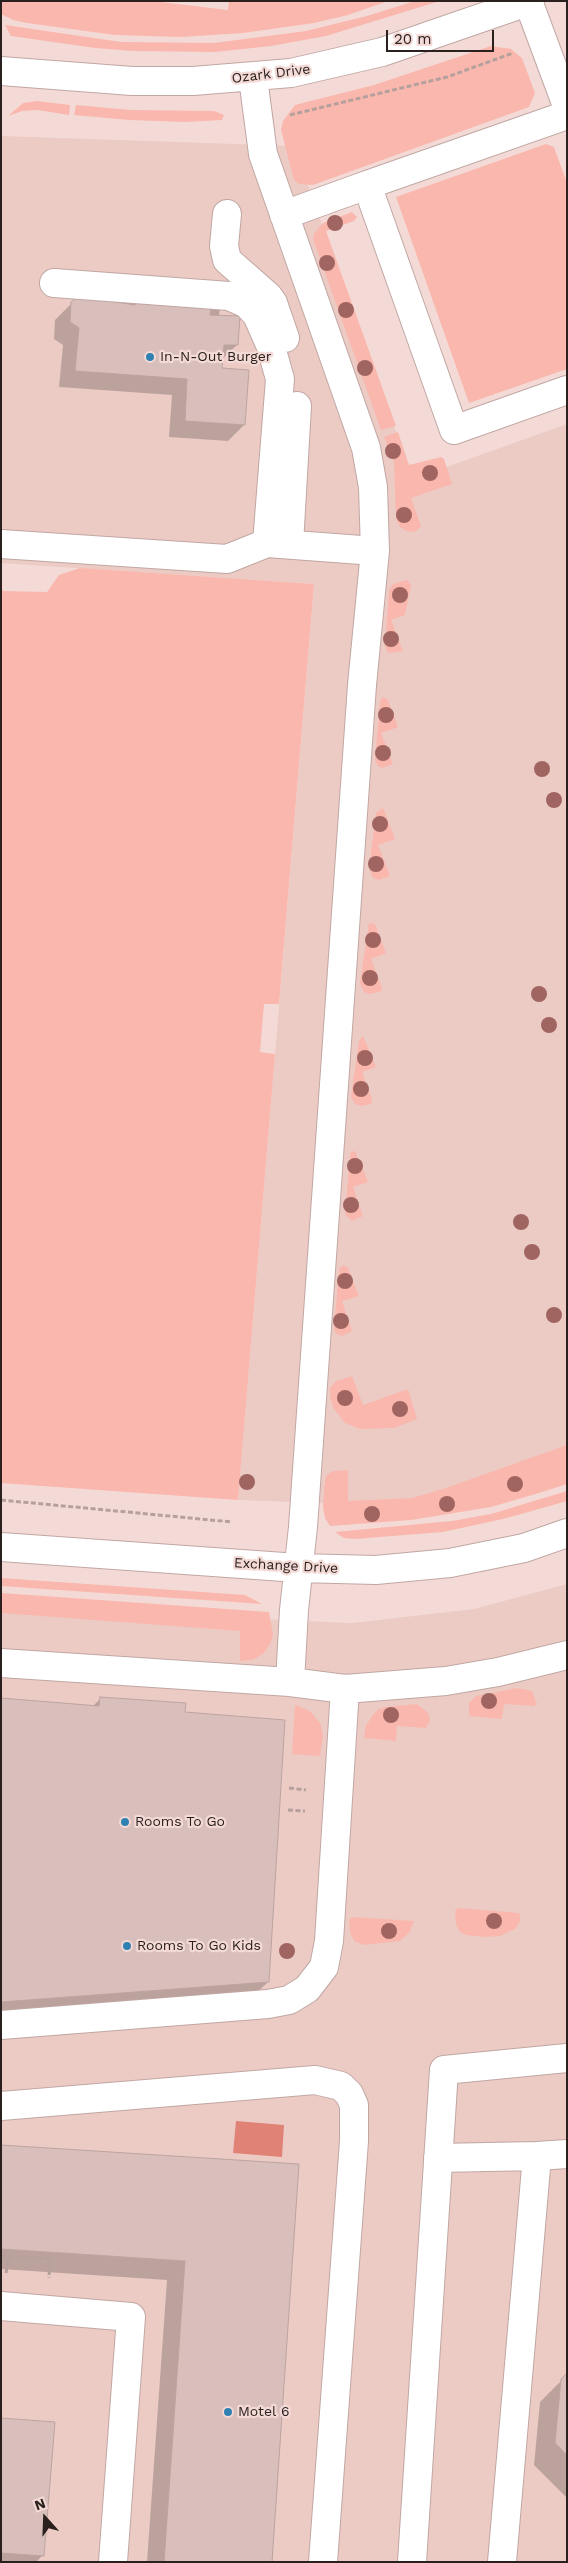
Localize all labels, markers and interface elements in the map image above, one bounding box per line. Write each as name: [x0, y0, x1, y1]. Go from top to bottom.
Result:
scale bar: [388, 20, 496, 52]
text: 20 m: [394, 30, 432, 48]
street label: Ozark Drive: [231, 61, 311, 87]
place label: In-N-Out Burger: [160, 349, 271, 365]
marker: In-N-Out Burger: [144, 351, 156, 363]
street label: Exchange Drive: [233, 1555, 339, 1577]
place label: Rooms To Go: [135, 1814, 225, 1830]
marker: Rooms To Go: [119, 1816, 131, 1828]
place label: Rooms To Go Kids: [137, 1938, 261, 1954]
marker: Rooms To Go Kids: [121, 1940, 133, 1952]
place label: Motel 6: [238, 2404, 290, 2420]
marker: Motel 6: [222, 2406, 234, 2418]
north arrow: [20, 2493, 70, 2543]
text: N: [32, 2495, 47, 2513]

